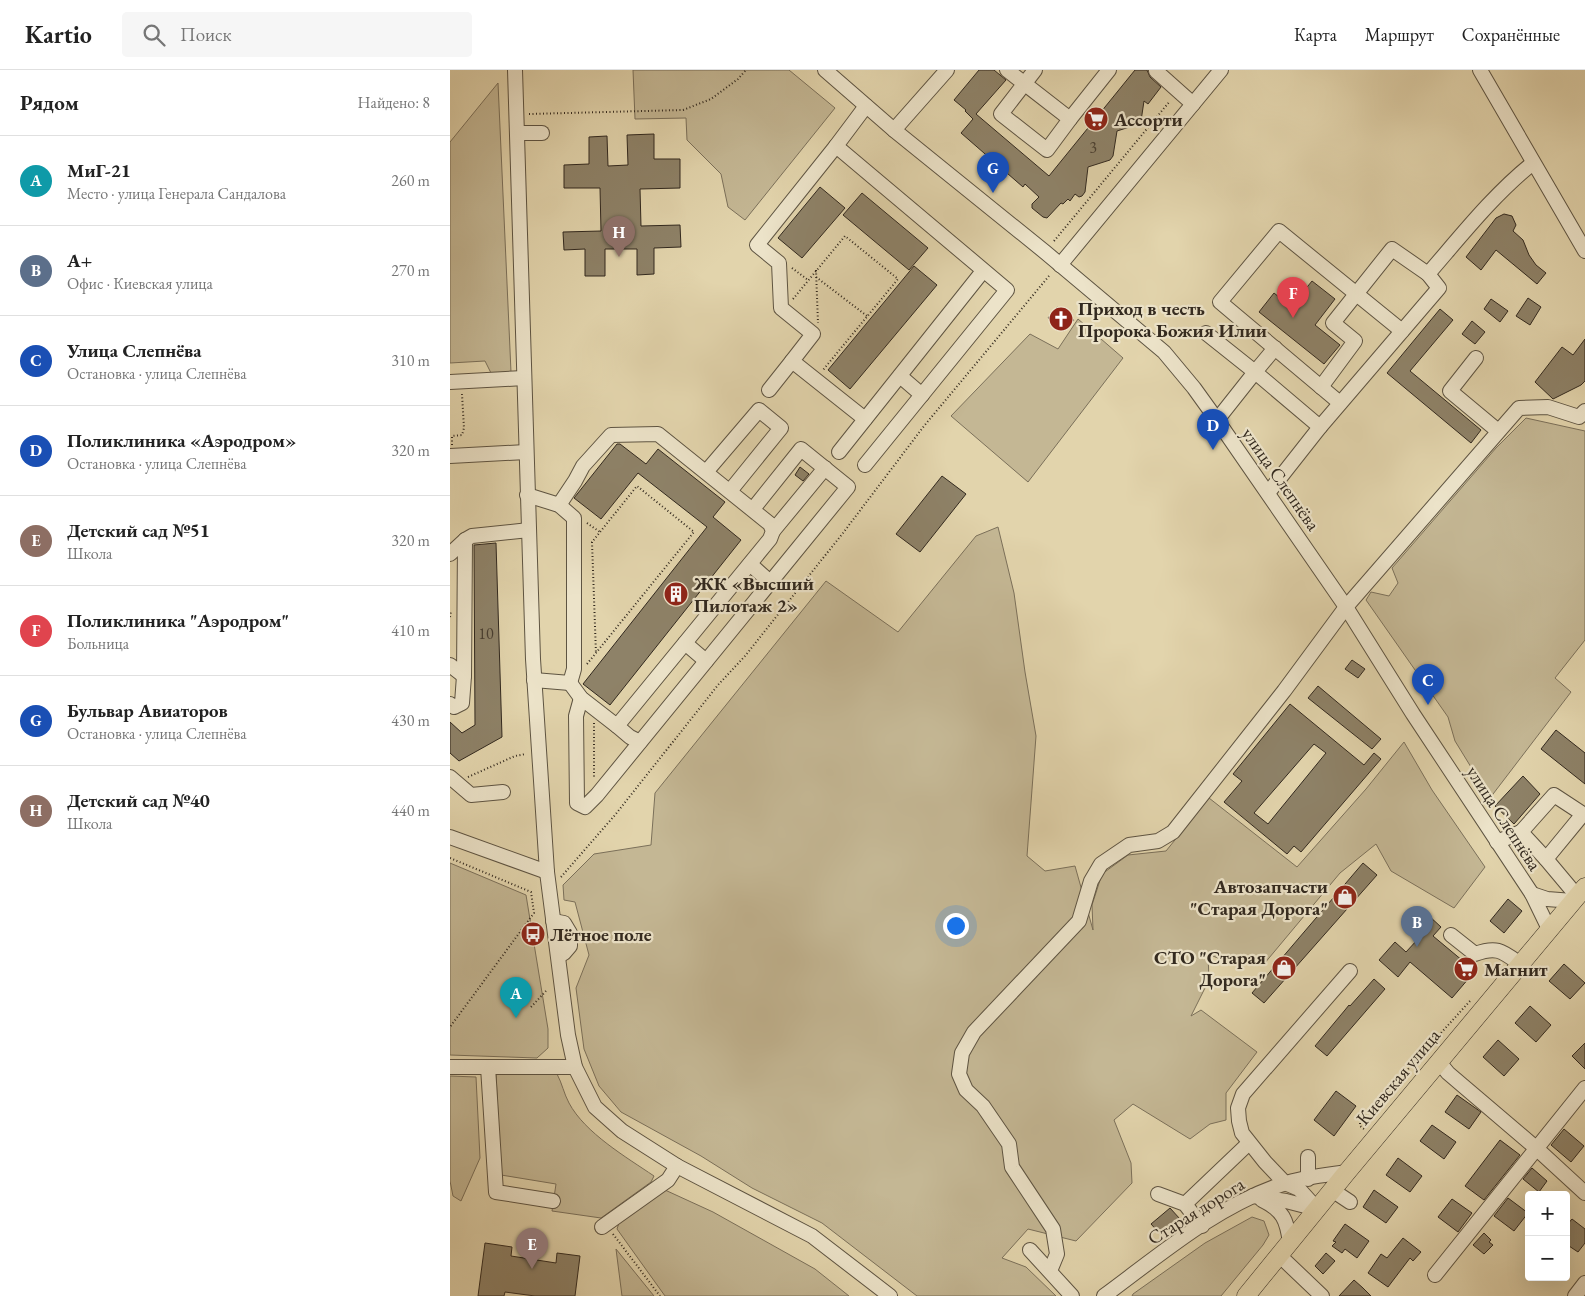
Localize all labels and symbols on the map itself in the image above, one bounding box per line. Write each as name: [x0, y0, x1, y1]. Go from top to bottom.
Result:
supermarket icon: Ассорти: [1083, 106, 1109, 132]
place label: Ассорти: [1113, 107, 1183, 132]
house number: 3: [1089, 137, 1097, 158]
pin: G: [977, 152, 1009, 193]
pin: H: [603, 216, 635, 257]
pin: F: [1277, 277, 1309, 318]
place label: Приход в честь Пророка Божия Илии: [1078, 296, 1267, 343]
church icon: Приход в честь Пророка Божия Илии: [1048, 306, 1074, 332]
pin: D: [1197, 409, 1229, 450]
street label: улица Слепнёва: [1236, 422, 1326, 536]
place label: ЖК «Высший Пилотаж 2»: [693, 571, 814, 618]
building icon: ЖК «Высший Пилотаж 2»: [663, 581, 689, 607]
house number: 10: [478, 623, 494, 644]
pin: C: [1412, 664, 1444, 705]
street label: улица Слепнёва: [1461, 761, 1548, 876]
place label: Автозапчасти "Старая Дорога": [1190, 874, 1328, 921]
shop icon: Автозапчасти "Старая Дорога": [1332, 884, 1358, 910]
pin: B: [1401, 906, 1433, 947]
your location: [943, 913, 969, 939]
bus stop icon: Лётное поле: [520, 921, 546, 947]
place label: Лётное поле: [550, 922, 652, 947]
place label: СТО "Старая Дорога": [1154, 945, 1266, 992]
shop icon: СТО "Старая Дорога": [1271, 955, 1297, 981]
supermarket icon: Магнит: [1453, 956, 1479, 982]
place label: Магнит: [1484, 957, 1548, 982]
pin: A: [500, 977, 532, 1018]
street label: Киевская улица: [1350, 1023, 1446, 1130]
street label: Старая дорога: [1143, 1171, 1250, 1251]
pin: E: [516, 1228, 548, 1269]

